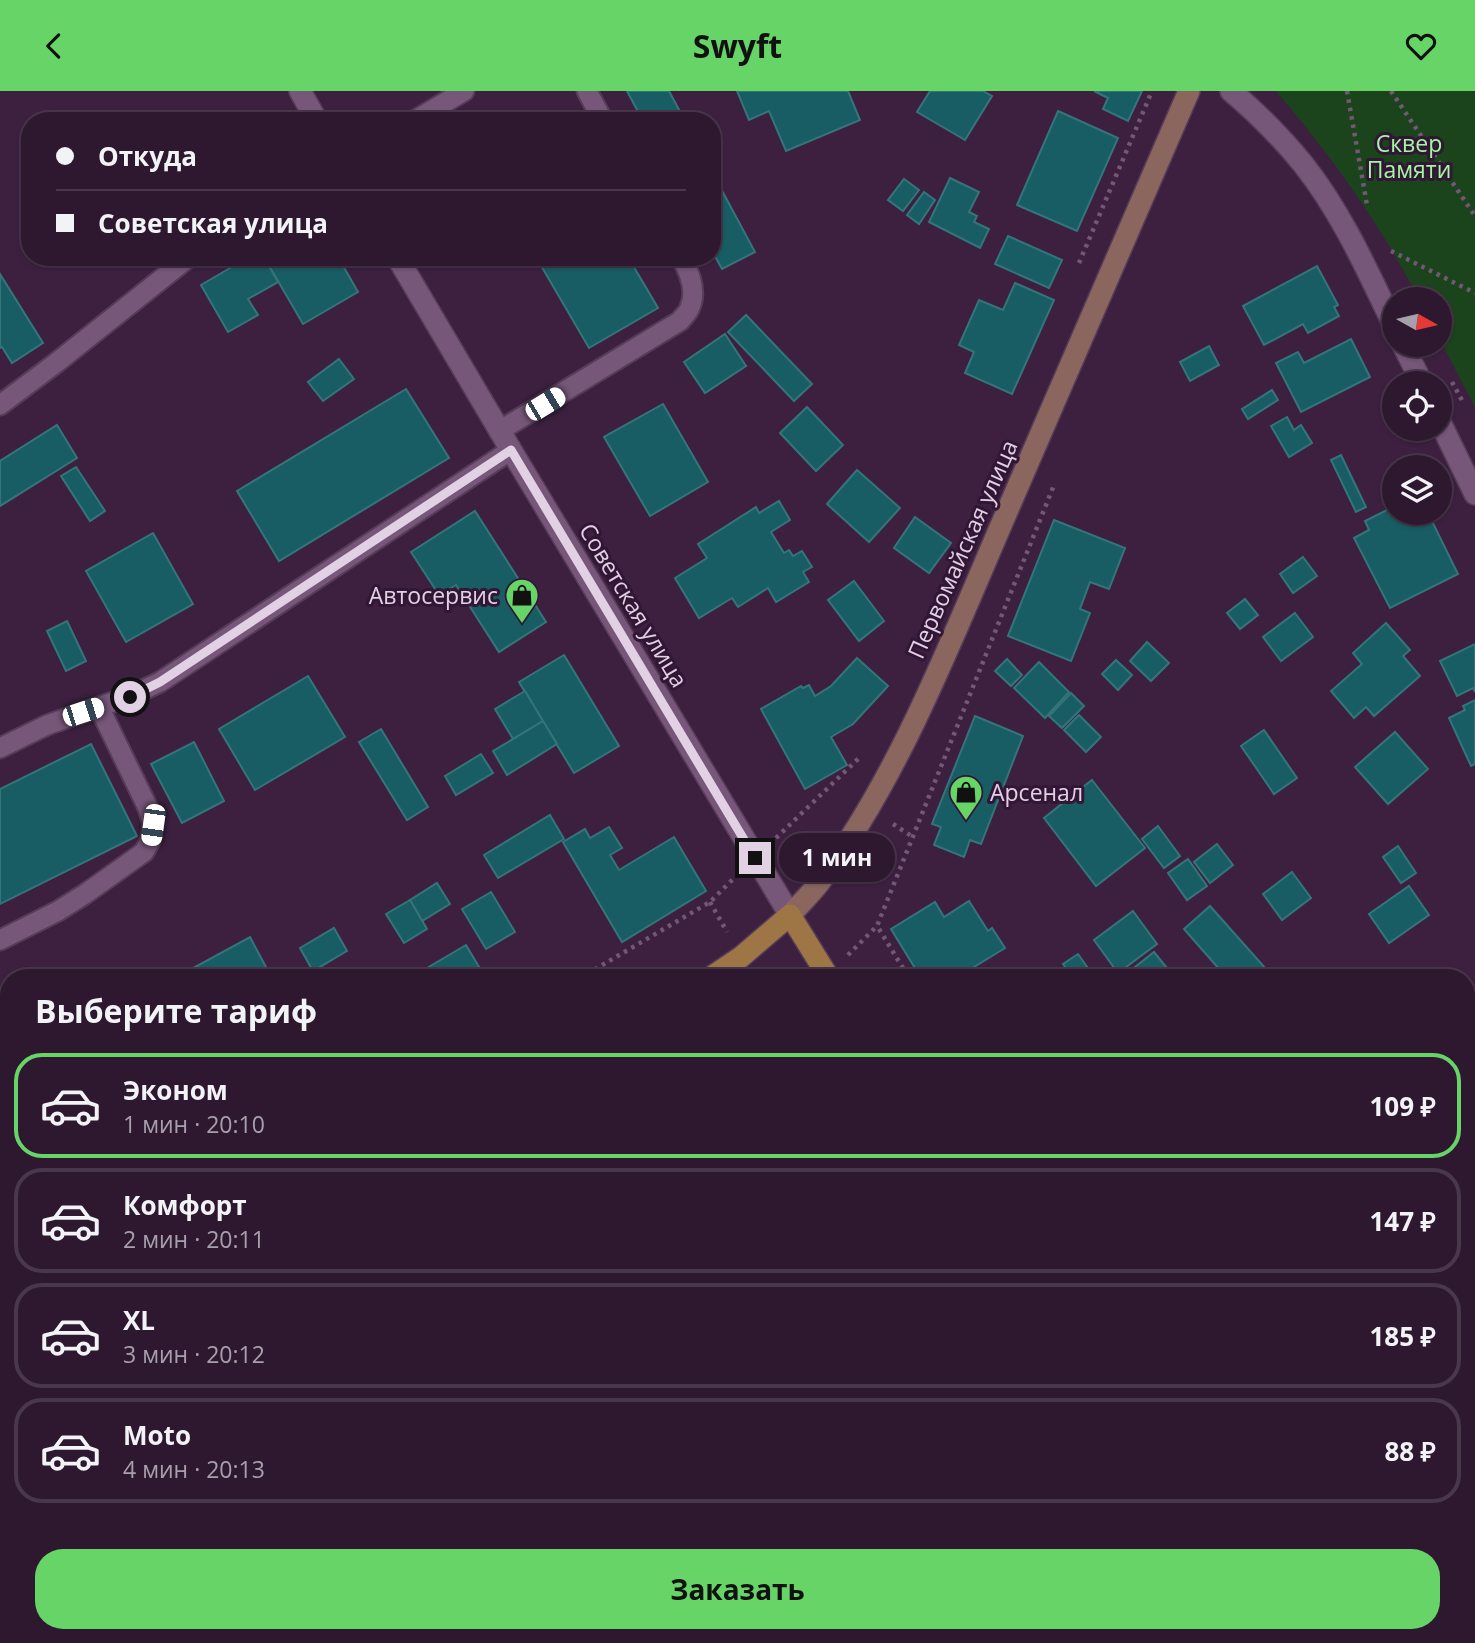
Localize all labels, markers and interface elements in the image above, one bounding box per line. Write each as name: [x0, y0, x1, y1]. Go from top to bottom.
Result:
text: Swyft: [693, 24, 782, 67]
icon: back: [35, 27, 73, 65]
icon: heart: [1402, 27, 1440, 65]
park label: Сквер Памяти: [1367, 127, 1451, 185]
text: Откуда: [98, 138, 197, 174]
text: Советская улица: [98, 205, 328, 241]
north arrow: [1382, 287, 1452, 357]
map controls: [1382, 287, 1452, 525]
button: locate: [1382, 371, 1452, 441]
car: [522, 384, 569, 424]
street label: Первомайская улица: [899, 435, 1025, 663]
button: layers: [1382, 455, 1452, 525]
street label: Советская улица: [572, 517, 696, 693]
shop icon: Автосервис: [503, 576, 541, 625]
place label: Автосервис: [369, 579, 498, 611]
route start: [114, 681, 146, 713]
car: [60, 696, 107, 728]
shop icon: Арсенал: [947, 773, 985, 822]
place label: Арсенал: [990, 776, 1083, 808]
car: [140, 803, 167, 847]
callout: 1 мин: [780, 833, 895, 883]
text: 1 мин: [802, 841, 872, 873]
route end: [739, 842, 771, 874]
text: Выберите тариф: [35, 989, 317, 1032]
text: Эконом: [123, 1072, 228, 1108]
icon: car: [39, 1074, 102, 1137]
text: 109 ₽: [1370, 1088, 1436, 1124]
text: 1 мин · 20:10: [123, 1108, 265, 1140]
text: Комфорт: [123, 1187, 247, 1223]
icon: car: [39, 1189, 102, 1252]
text: 147 ₽: [1370, 1203, 1436, 1239]
text: 2 мин · 20:11: [123, 1223, 265, 1255]
text: XL: [123, 1302, 155, 1338]
icon: car: [39, 1304, 102, 1367]
text: 185 ₽: [1370, 1318, 1436, 1354]
text: 3 мин · 20:12: [123, 1338, 265, 1370]
text: Moto: [123, 1417, 191, 1453]
icon: car: [39, 1419, 102, 1482]
text: 88 ₽: [1384, 1433, 1436, 1469]
text: 4 мин · 20:13: [123, 1453, 265, 1485]
button: Заказать: [35, 1549, 1440, 1629]

